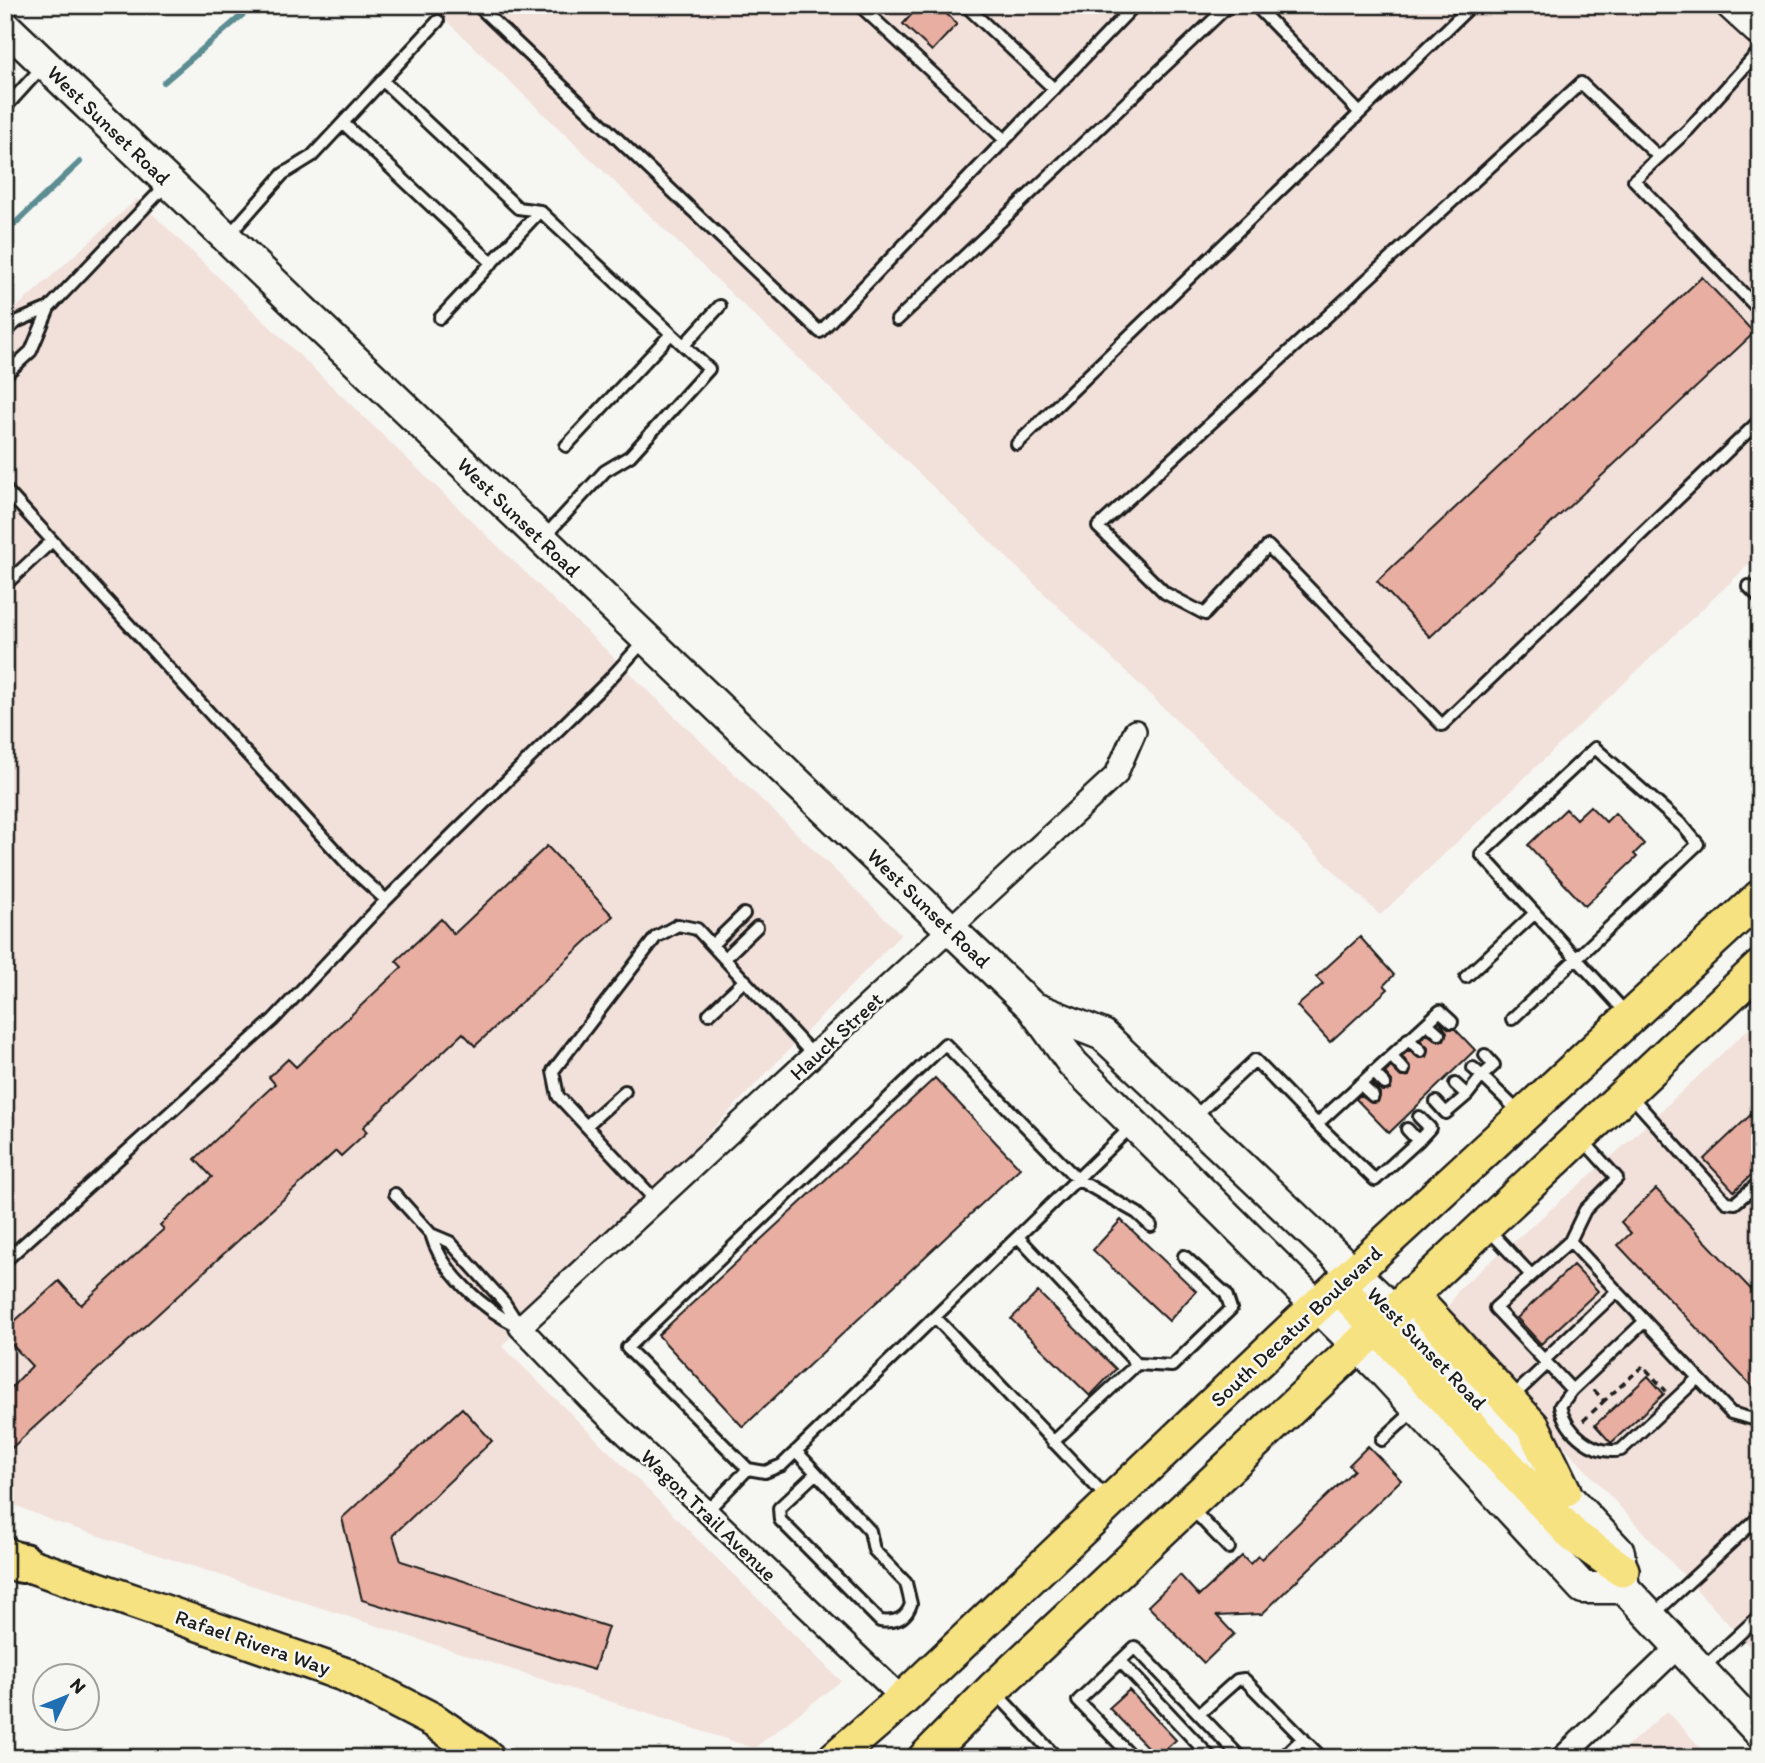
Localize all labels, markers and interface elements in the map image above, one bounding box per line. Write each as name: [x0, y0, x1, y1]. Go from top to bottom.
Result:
street label: West Sunset Road: [42, 60, 176, 190]
street label: West Sunset Road: [452, 452, 586, 582]
street label: West Sunset Road: [862, 843, 996, 973]
street label: Hauck Street: [784, 986, 888, 1085]
street label: South Decatur Boulevard: [1205, 1240, 1387, 1412]
street label: West Sunset Road: [1362, 1281, 1492, 1415]
street label: Wagon Trail Avenue: [636, 1444, 782, 1586]
street label: Rafael Rivera Way: [172, 1604, 334, 1680]
north arrow: [32, 1662, 102, 1732]
text: N: [65, 1673, 91, 1698]

